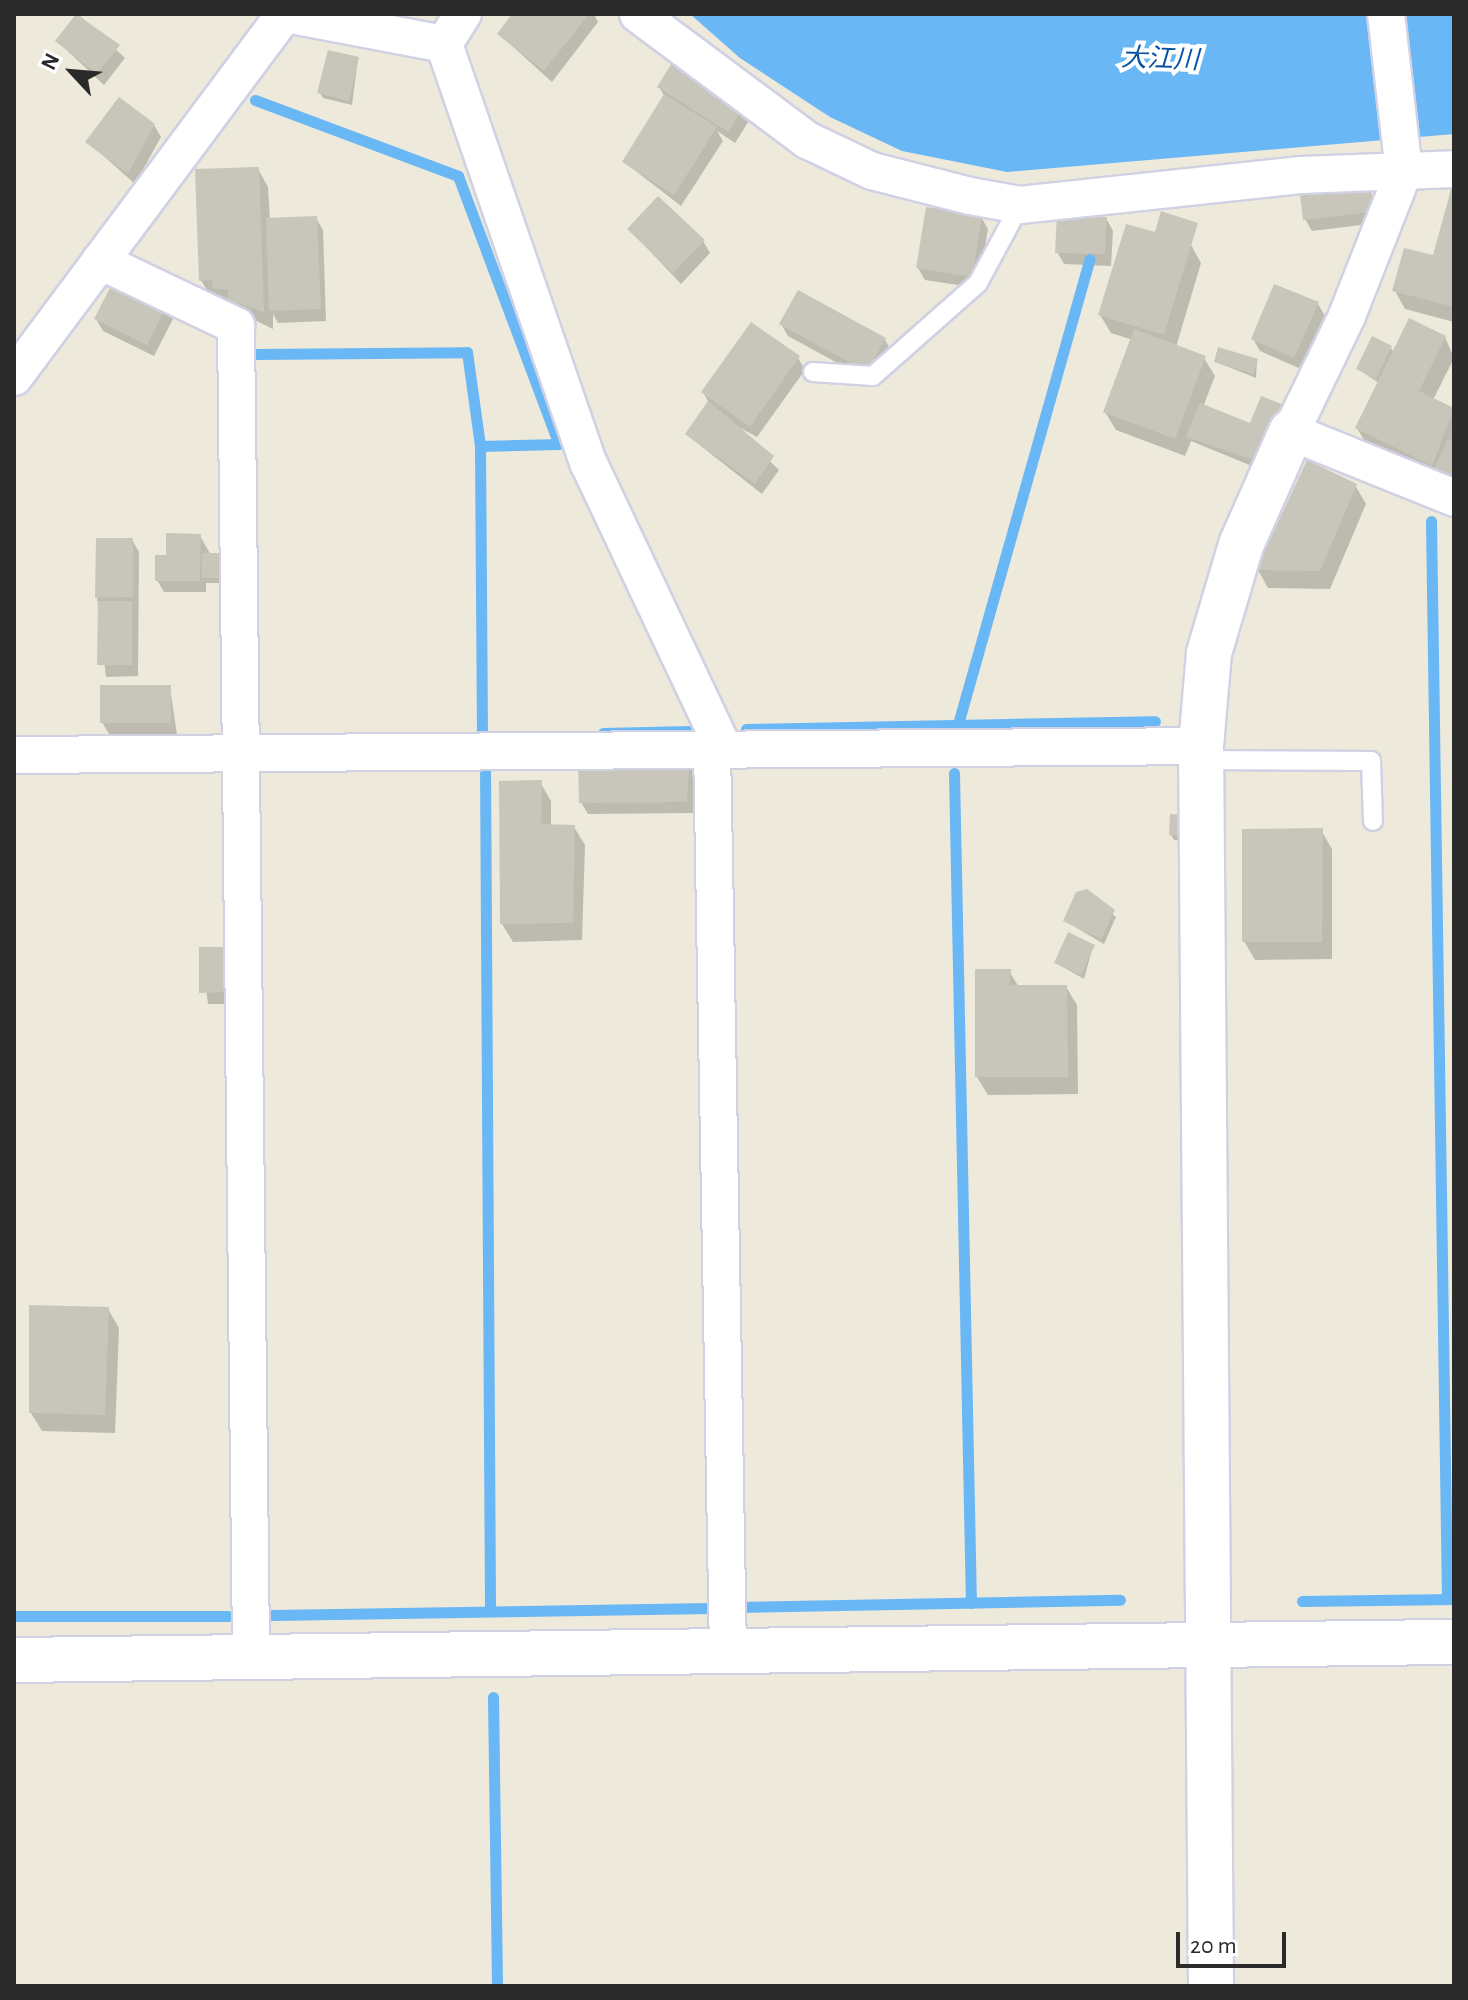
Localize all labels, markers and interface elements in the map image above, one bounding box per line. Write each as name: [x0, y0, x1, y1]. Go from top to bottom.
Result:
north arrow: [32, 32, 112, 112]
water label: 大江川: [1120, 43, 1200, 77]
text: N: [37, 50, 64, 73]
scale bar: [1180, 1916, 1290, 1966]
text: 20 m: [1190, 1934, 1237, 1958]

